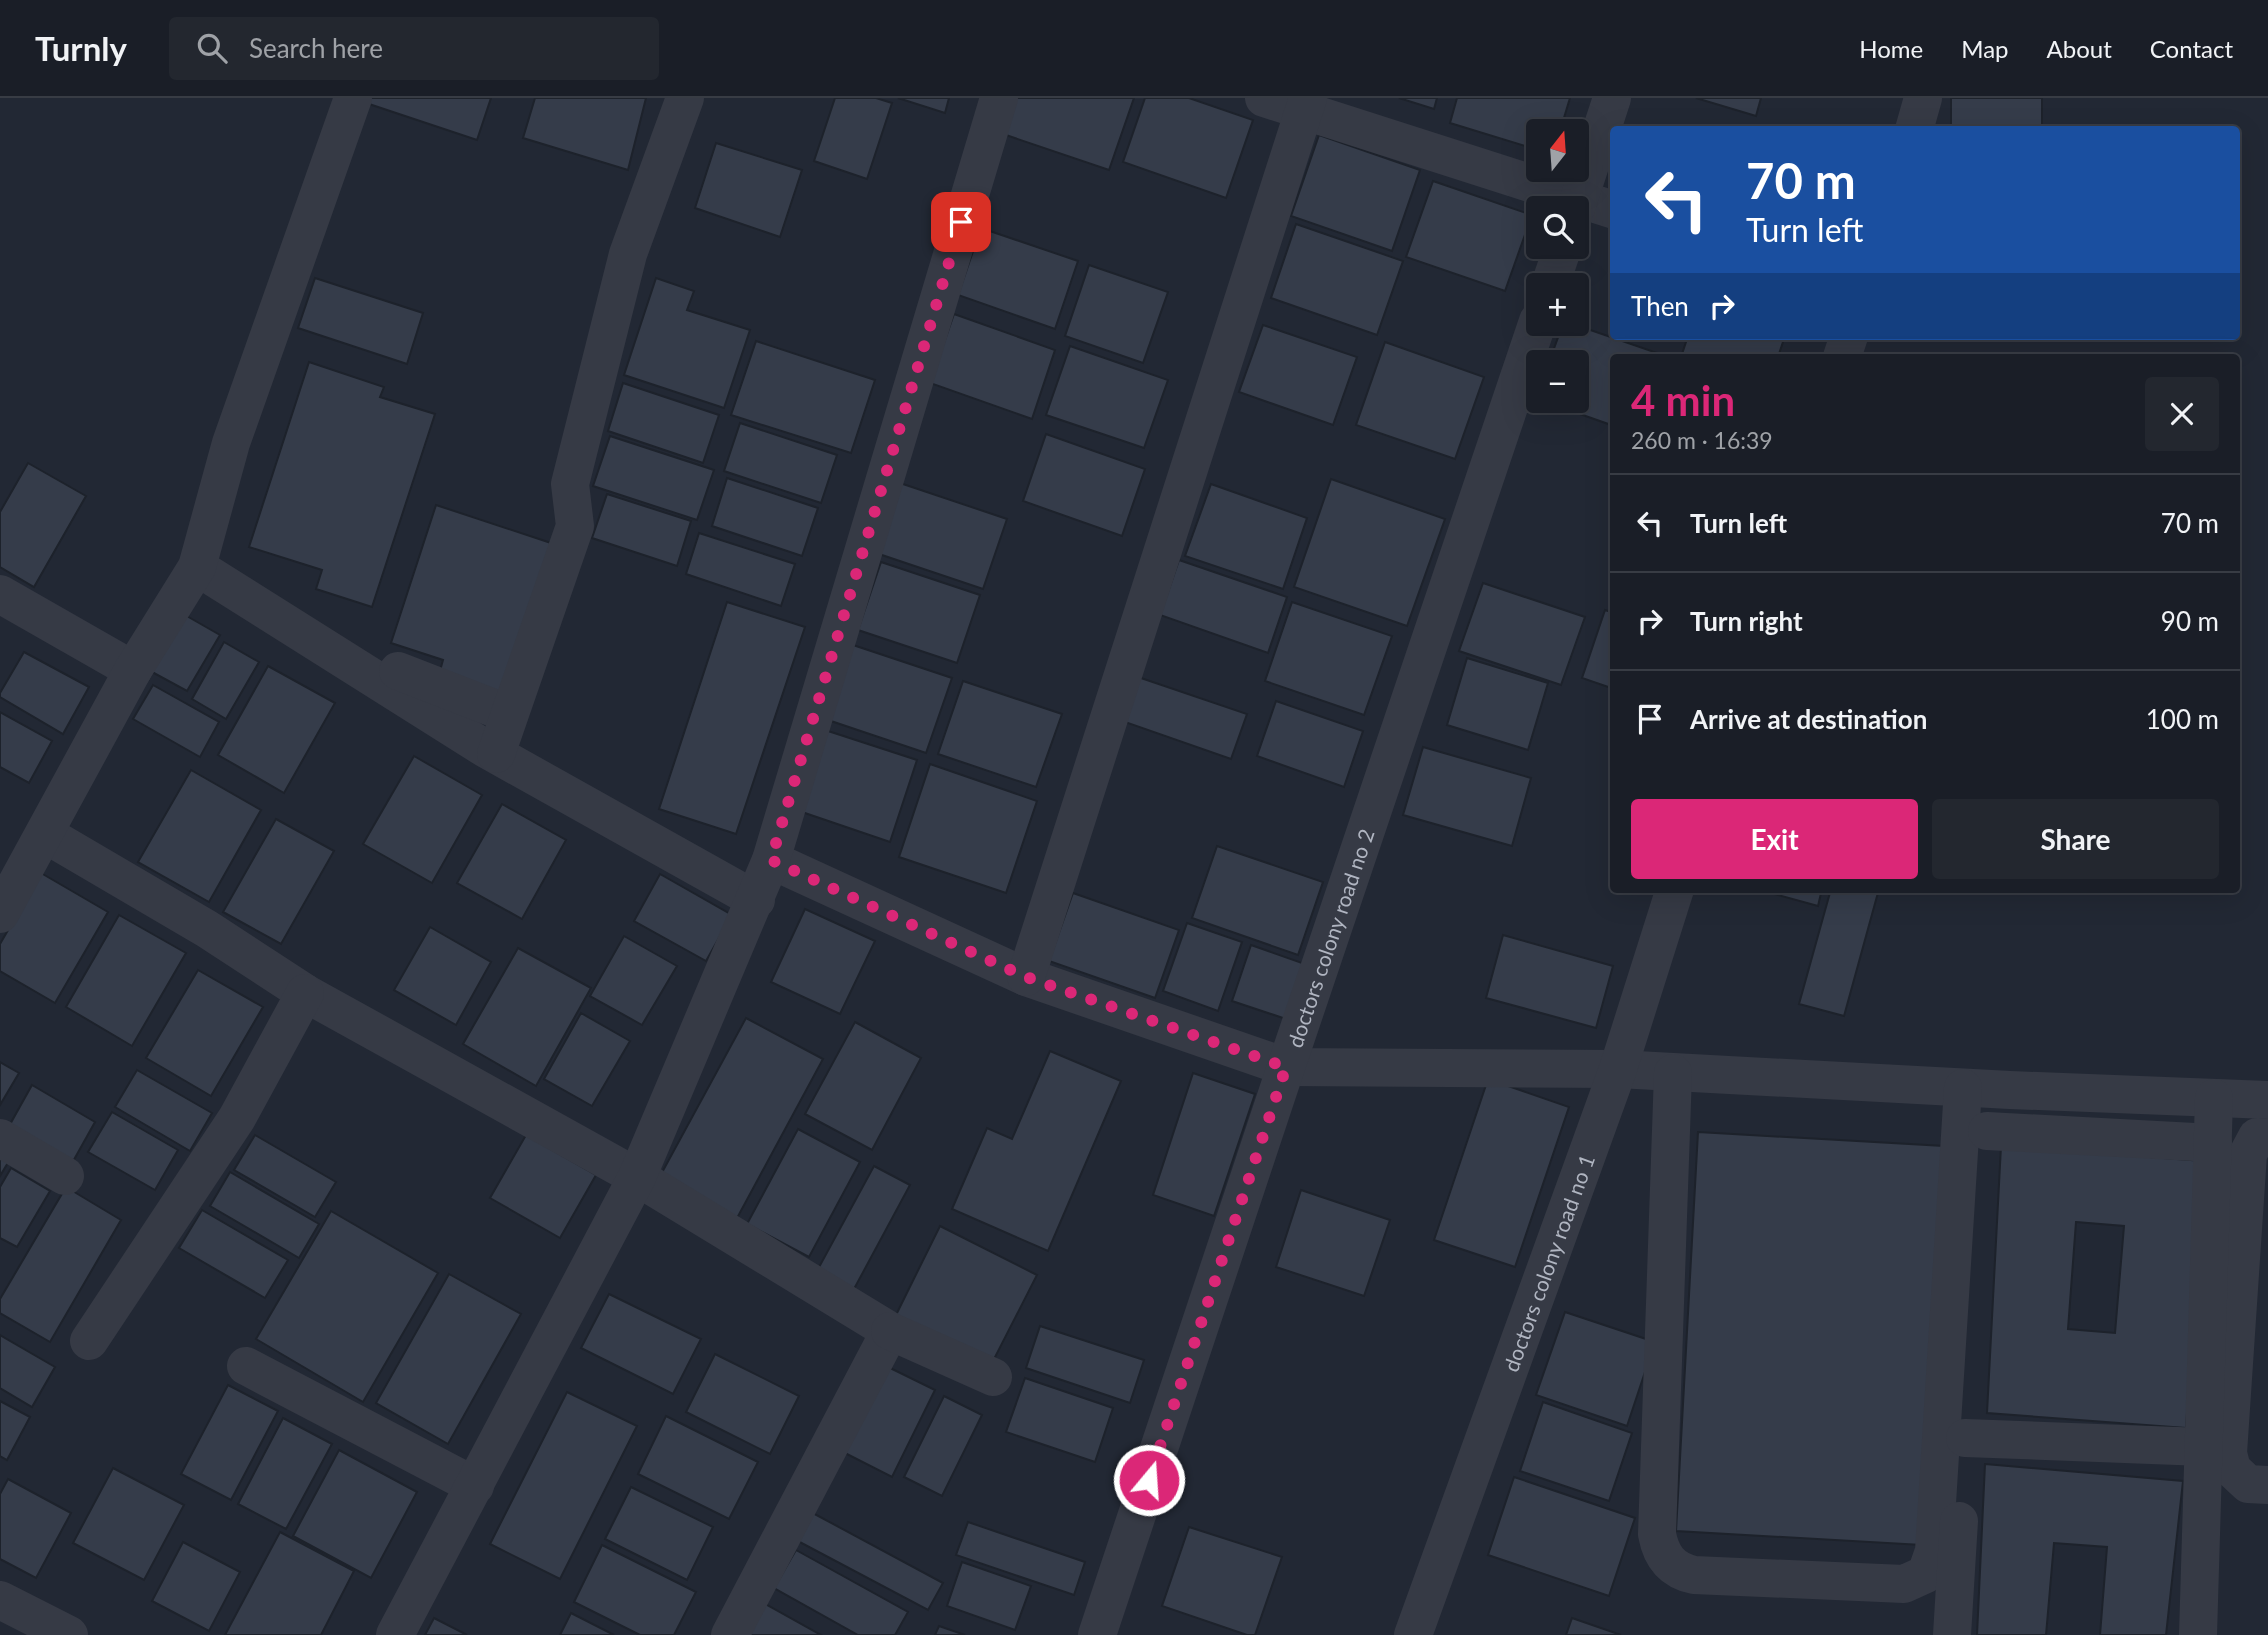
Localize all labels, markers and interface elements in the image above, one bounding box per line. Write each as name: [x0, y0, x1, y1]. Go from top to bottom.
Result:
search box: [169, 17, 659, 80]
text: Turnly: [35, 28, 127, 68]
icon: search: [193, 29, 231, 67]
text: Search here: [249, 32, 383, 64]
text: Home: [1859, 34, 1923, 63]
text: Map: [1961, 34, 2009, 63]
text: About: [2047, 34, 2112, 63]
text: Contact: [2150, 34, 2233, 63]
north arrow: [1526, 119, 1589, 182]
map controls: [1526, 119, 1589, 413]
text: 70 m: [1746, 151, 1856, 209]
icon: left: [1631, 154, 1722, 245]
pin: [931, 192, 991, 252]
button: search: [1526, 196, 1589, 259]
icon: arrive: [942, 203, 980, 241]
text: Turn left: [1746, 210, 1863, 249]
button: +: [1526, 273, 1589, 336]
icon: right: [1703, 287, 1741, 325]
text: Then: [1631, 290, 1689, 322]
button: −: [1526, 350, 1589, 413]
text: 4 min: [1631, 375, 1735, 425]
button: close: [2145, 377, 2219, 451]
text: 260 m · 16:39: [1631, 426, 1773, 454]
icon: left: [1631, 504, 1669, 542]
text: Turn left: [1690, 507, 1787, 539]
text: 70 m: [2161, 507, 2219, 539]
icon: right: [1631, 602, 1669, 640]
text: Turn right: [1690, 605, 1803, 637]
text: 90 m: [2161, 605, 2219, 637]
icon: arrive: [1631, 700, 1669, 738]
text: Arrive at destination: [1690, 703, 1927, 735]
text: 100 m: [2146, 703, 2219, 735]
button: Exit: [1631, 799, 1918, 879]
button: Share: [1932, 799, 2219, 879]
street label: doctors colony road no 2: [1281, 825, 1378, 1050]
street label: doctors colony road no 1: [1497, 1151, 1599, 1375]
position arrow: [1112, 1443, 1186, 1517]

